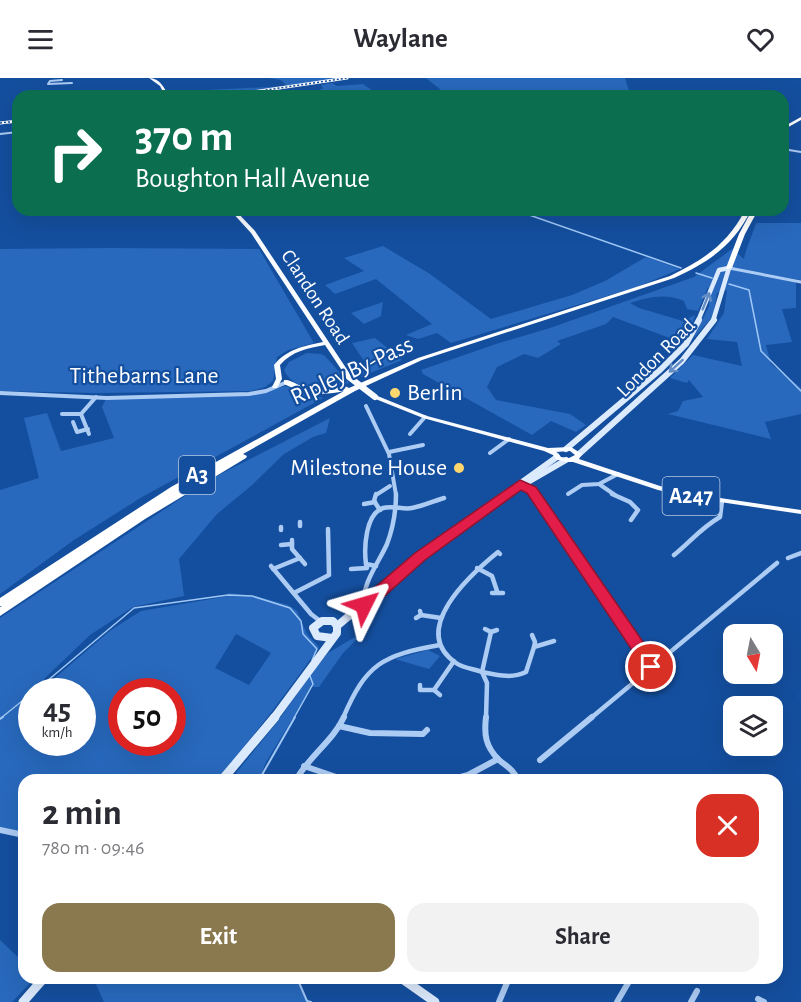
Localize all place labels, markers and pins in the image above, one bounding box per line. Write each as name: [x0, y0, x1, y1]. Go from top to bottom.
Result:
place label: Berlin: [407, 381, 463, 405]
marker: Berlin: [388, 386, 402, 400]
place label: Milestone House: [290, 456, 447, 480]
marker: Milestone House: [452, 461, 466, 475]
pin: [625, 641, 676, 692]

